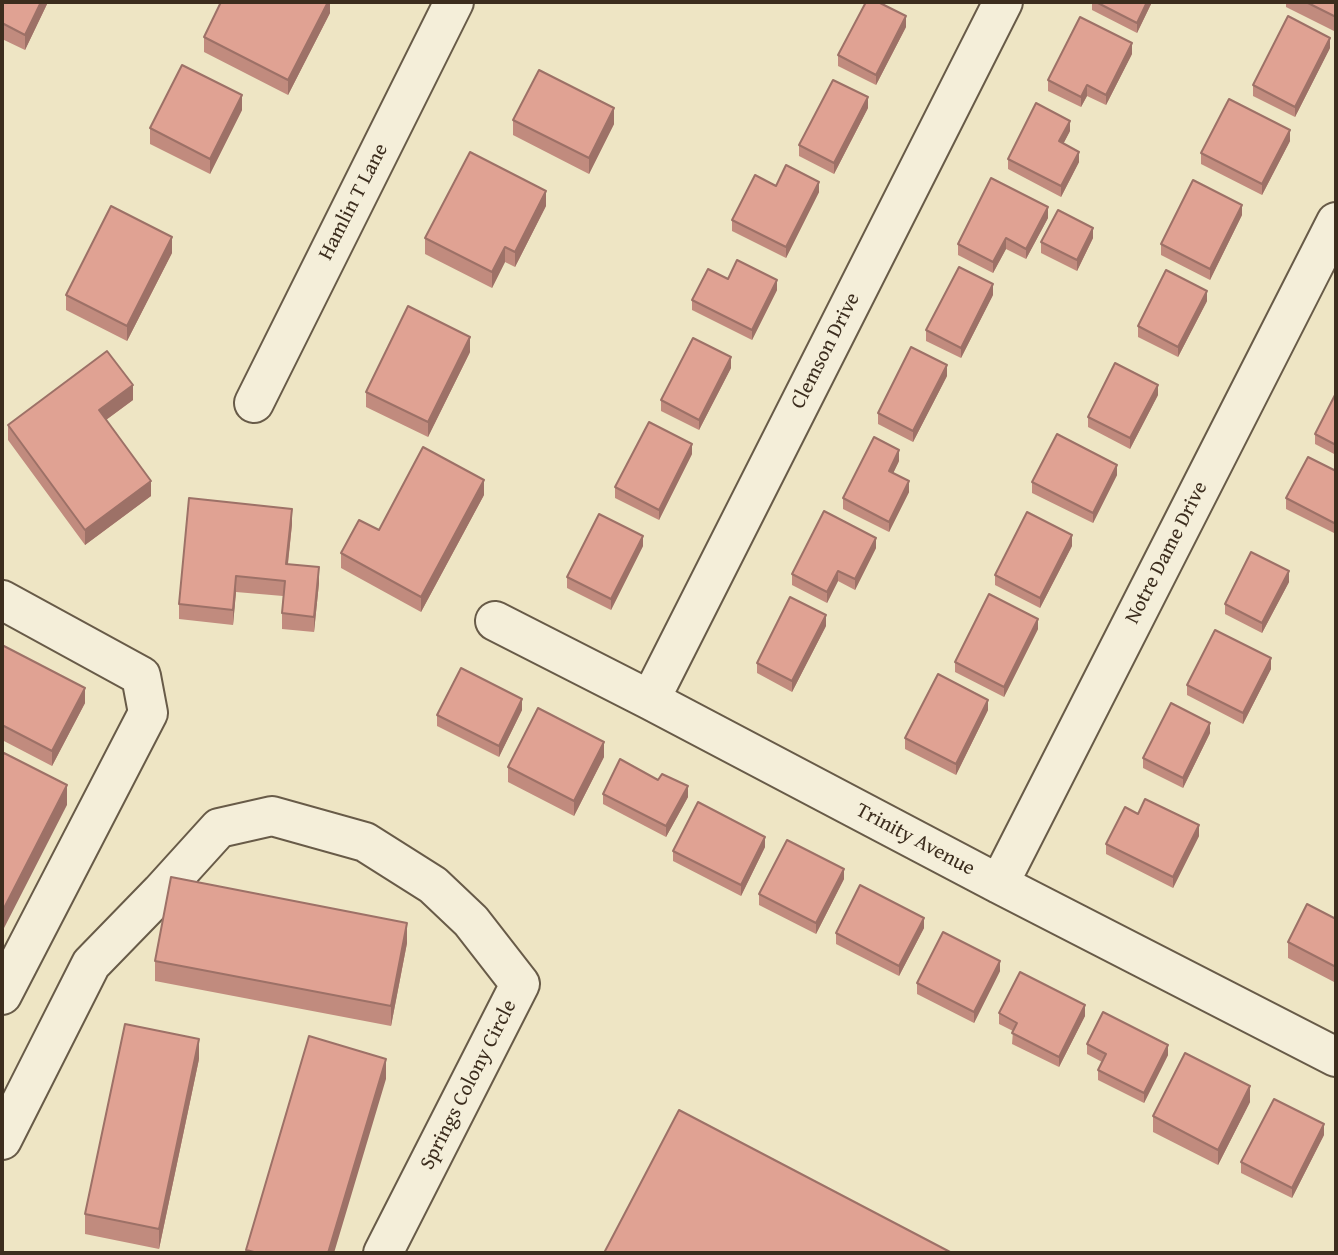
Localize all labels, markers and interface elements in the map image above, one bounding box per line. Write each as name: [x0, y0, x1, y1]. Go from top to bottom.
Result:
street label: Hamlin T Lane: [314, 140, 394, 264]
street label: Clemson Drive: [786, 289, 866, 413]
street label: Notre Dame Drive: [1120, 478, 1214, 628]
street label: Trinity Avenue: [851, 798, 979, 882]
street label: Springs Colony Circle: [415, 996, 523, 1174]

